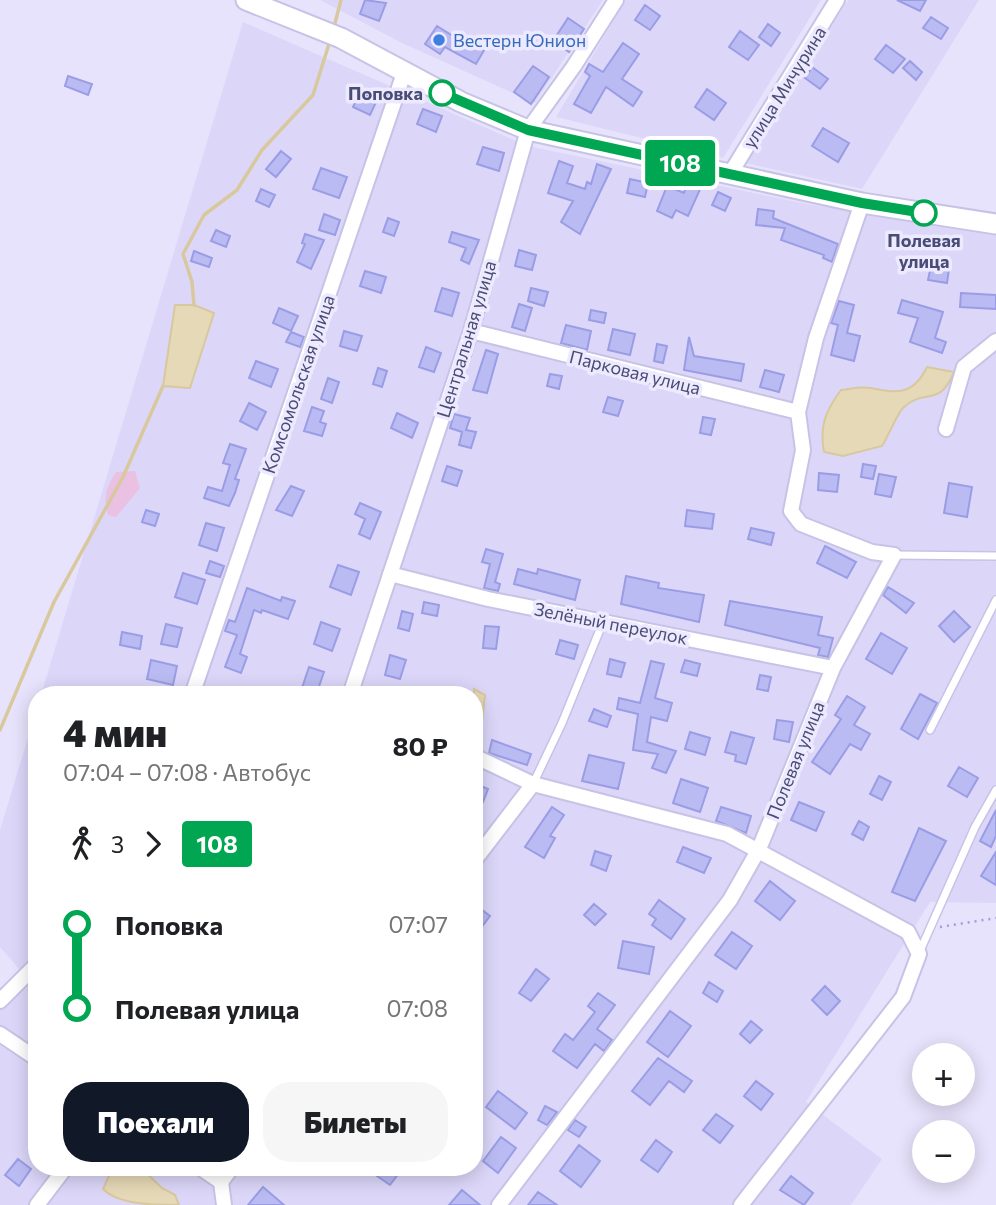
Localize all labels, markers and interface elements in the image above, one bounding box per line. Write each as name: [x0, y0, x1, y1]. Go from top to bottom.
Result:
street label: улица Мичурина: [738, 22, 830, 152]
place label: Вестерн Юнион: [453, 29, 586, 51]
marker: Вестерн Юнион: [431, 32, 447, 48]
marker: Поповка: [429, 80, 455, 106]
place label: Поповка: [348, 82, 423, 104]
line badge: 108: [640, 140, 720, 186]
text: 108: [659, 148, 701, 177]
marker: Полевая улица: [911, 200, 937, 226]
place label: Полевая улица: [887, 229, 961, 272]
street label: Центральная улица: [432, 258, 500, 420]
street label: Комсомольская улица: [257, 292, 339, 476]
street label: Парковая улица: [567, 345, 703, 399]
street label: Зелёный переулок: [532, 597, 690, 649]
street label: Полевая улица: [761, 698, 829, 822]
text: 4 мин: [63, 708, 167, 755]
text: 80 ₽: [393, 730, 448, 761]
text: 07:04 – 07:08 · Автобус: [63, 758, 311, 786]
icon: walk: [63, 825, 101, 863]
icon: forward: [134, 825, 172, 863]
text: 108: [196, 829, 238, 858]
text: 3: [111, 830, 124, 858]
text: Поповка: [115, 909, 223, 940]
text: 07:07: [388, 910, 448, 938]
text: Полевая улица: [115, 993, 299, 1024]
text: 07:08: [387, 994, 448, 1022]
map controls: [912, 1043, 975, 1183]
button: +: [912, 1043, 975, 1106]
button: Поехали: [63, 1082, 249, 1162]
button: Билеты: [263, 1082, 448, 1162]
button: −: [912, 1120, 975, 1183]

